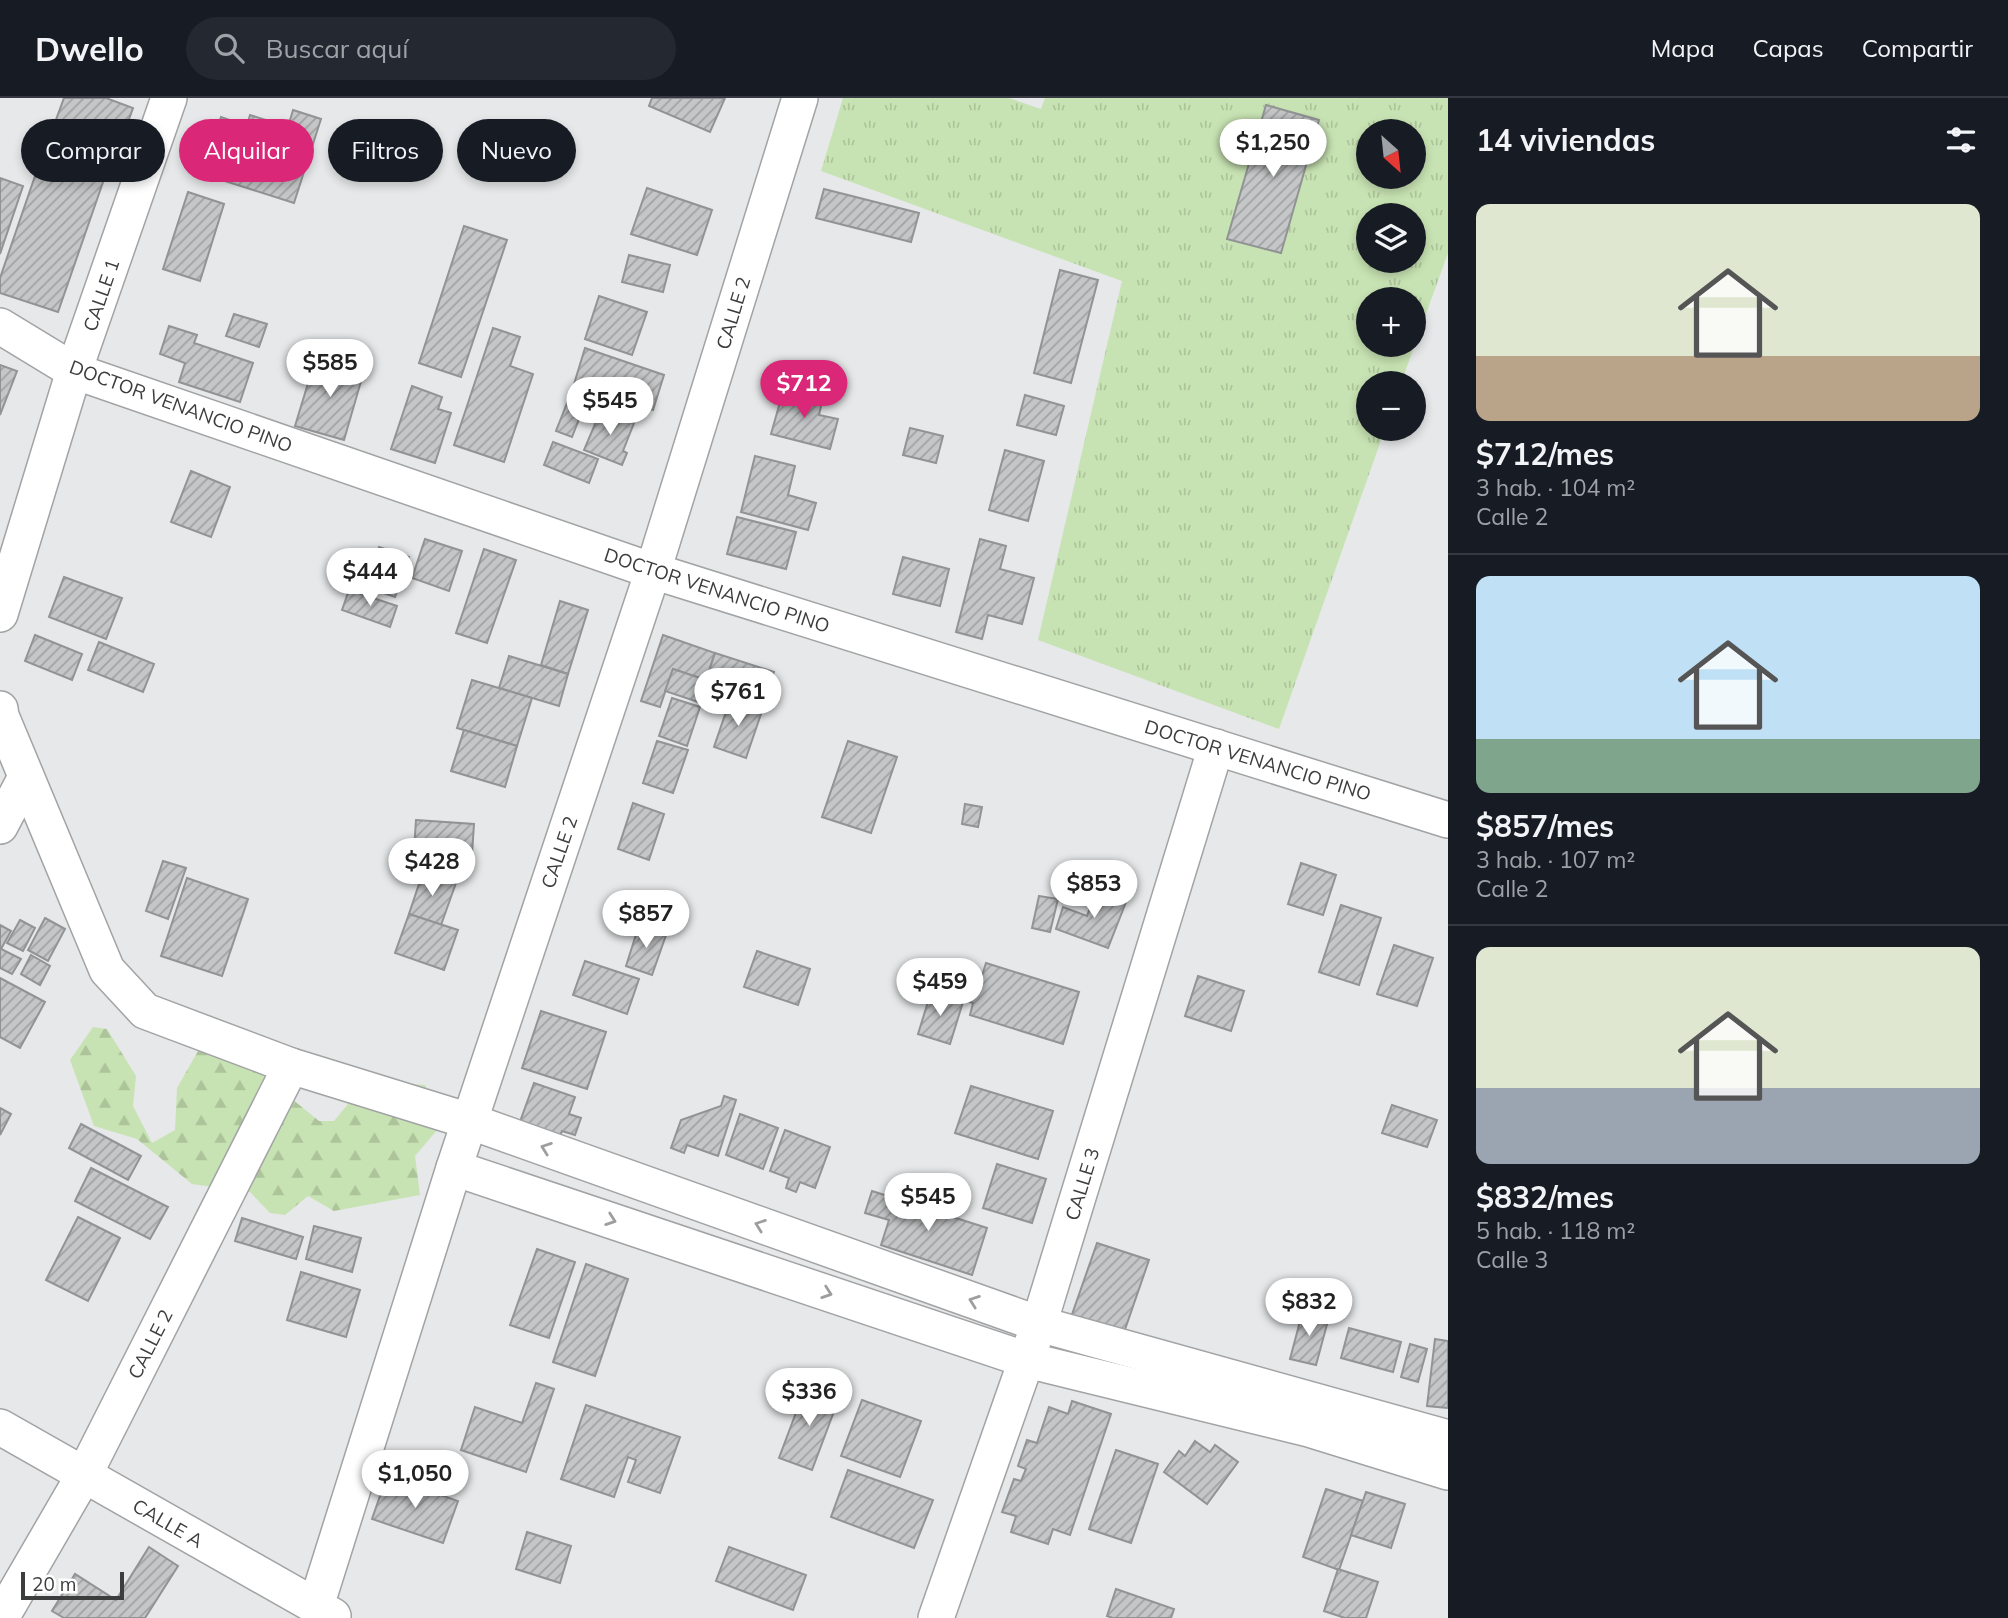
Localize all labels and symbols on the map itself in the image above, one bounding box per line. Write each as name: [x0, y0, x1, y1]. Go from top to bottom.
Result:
north arrow: [1356, 119, 1426, 189]
pin: $1,250: [1216, 120, 1330, 179]
street label: CALLE 1: [77, 256, 125, 334]
street label: CALLE 2: [711, 274, 755, 352]
pin: $585: [289, 340, 371, 399]
street label: DOCTOR VENANCIO PINO: [66, 354, 296, 458]
pin: $712: [763, 360, 845, 420]
pin: $545: [569, 378, 651, 437]
street label: DOCTOR VENANCIO PINO: [601, 542, 833, 638]
pin: $444: [329, 548, 411, 608]
pin: $761: [697, 668, 779, 728]
street label: DOCTOR VENANCIO PINO: [1142, 714, 1374, 806]
street label: CALLE 2: [535, 813, 583, 891]
pin: $428: [391, 838, 473, 898]
pin: $853: [1053, 860, 1135, 920]
pin: $857: [605, 890, 687, 950]
pin: $459: [899, 958, 981, 1018]
one-way arrow: [540, 1142, 552, 1156]
street label: CALLE 3: [1060, 1145, 1104, 1223]
pin: $545: [887, 1174, 969, 1233]
one-way arrow: [605, 1212, 617, 1227]
one-way arrow: [755, 1219, 767, 1233]
pin: $832: [1268, 1278, 1350, 1338]
one-way arrow: [820, 1285, 833, 1299]
one-way arrow: [969, 1295, 981, 1309]
street label: CALLE 2: [122, 1305, 178, 1383]
pin: $336: [768, 1368, 850, 1428]
pin: $1,050: [358, 1450, 472, 1510]
street label: CALLE A: [128, 1493, 208, 1553]
scale bar: [21, 1569, 124, 1601]

